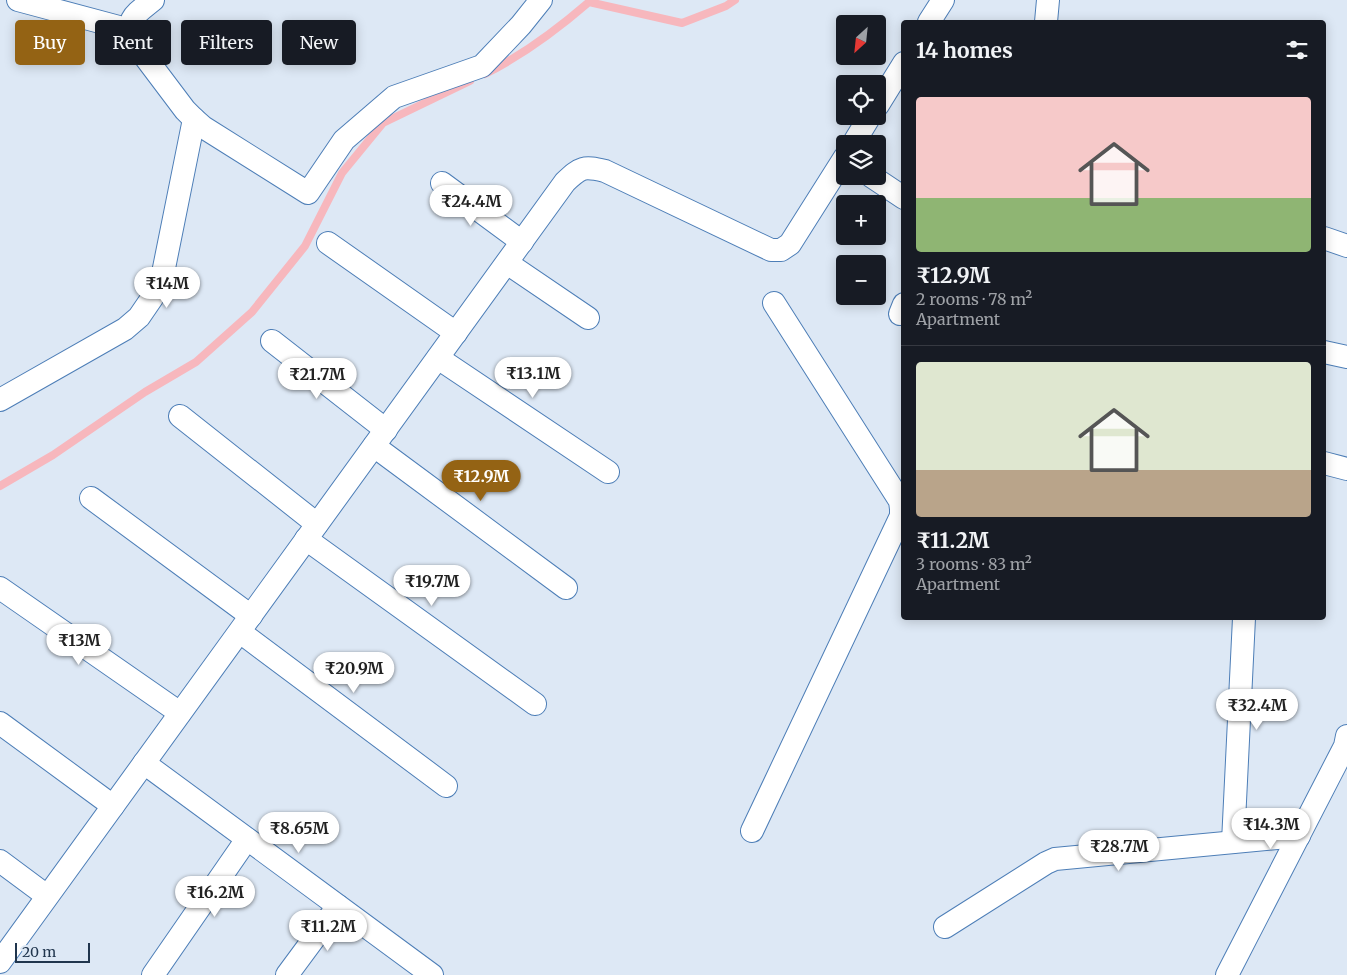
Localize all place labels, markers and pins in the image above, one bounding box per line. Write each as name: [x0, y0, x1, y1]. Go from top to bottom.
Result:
pin: ₹24.4M: [430, 184, 512, 227]
pin: ₹14M: [137, 266, 197, 309]
pin: ₹13.1M: [492, 356, 574, 399]
pin: ₹21.7M: [276, 358, 358, 400]
pin: ₹12.9M: [440, 460, 522, 502]
pin: ₹19.7M: [391, 564, 473, 607]
pin: ₹13M: [49, 624, 109, 666]
pin: ₹20.9M: [313, 652, 395, 694]
pin: ₹32.4M: [1216, 688, 1298, 731]
pin: ₹14.3M: [1230, 808, 1312, 850]
pin: ₹8.65M: [258, 812, 340, 854]
pin: ₹28.7M: [1078, 830, 1160, 872]
pin: ₹16.2M: [174, 876, 256, 918]
pin: ₹11.2M: [287, 910, 369, 952]

